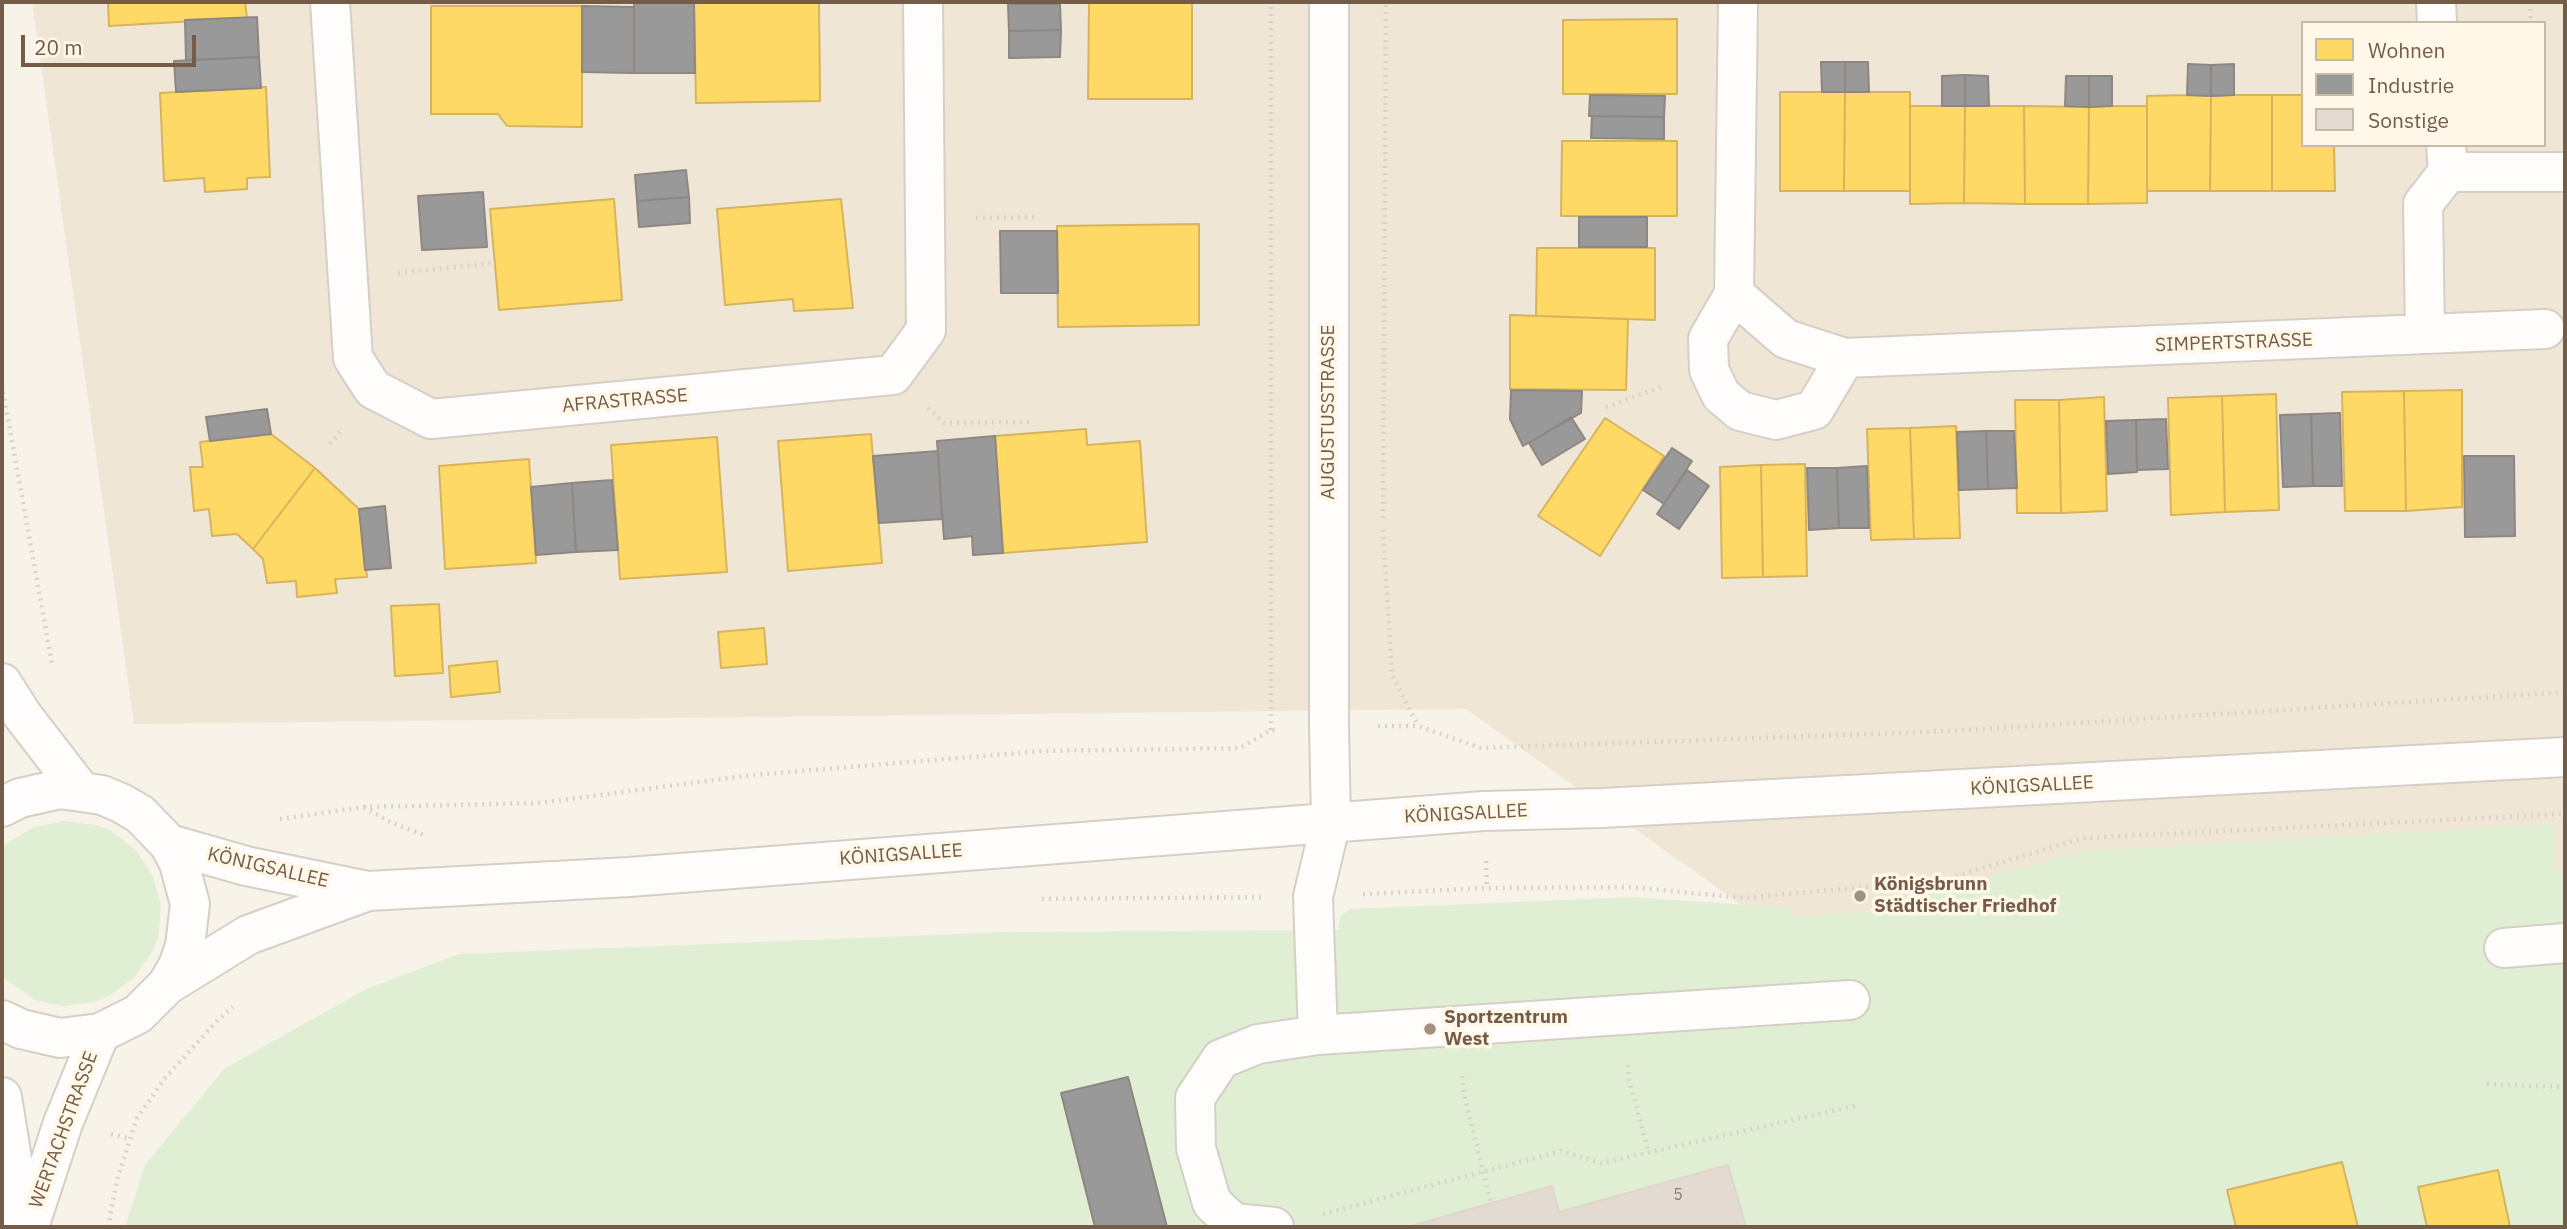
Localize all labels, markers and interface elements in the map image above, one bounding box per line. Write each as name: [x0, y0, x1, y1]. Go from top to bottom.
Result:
scale bar: [24, 21, 200, 65]
legend: [2301, 21, 2546, 147]
text: 20 m: [34, 33, 83, 61]
text: Wohnen: [2368, 36, 2445, 64]
text: Industrie: [2368, 71, 2454, 99]
text: Sonstige: [2368, 106, 2449, 134]
street label: AUGUSTUSSTRASSE: [1318, 324, 1340, 500]
street label: SIMPERTSTRASSE: [2155, 329, 2313, 357]
street label: AFRASTRASSE: [561, 384, 689, 418]
street label: KÖNIGSALLEE: [1970, 771, 2094, 801]
street label: KÖNIGSALLEE: [1404, 799, 1528, 829]
street label: KÖNIGSALLEE: [839, 839, 963, 871]
street label: KÖNIGSALLEE: [205, 843, 331, 893]
place label: Königsbrunn Städtischer Friedhof: [1874, 874, 2056, 918]
marker: Königsbrunn Städtischer Friedhof: [1852, 888, 1868, 904]
place label: Sportzentrum West: [1444, 1007, 1568, 1051]
marker: Sportzentrum West: [1422, 1021, 1438, 1037]
street label: WERTACHSTRASSE: [25, 1048, 103, 1212]
house number: 5: [1673, 1185, 1683, 1205]

